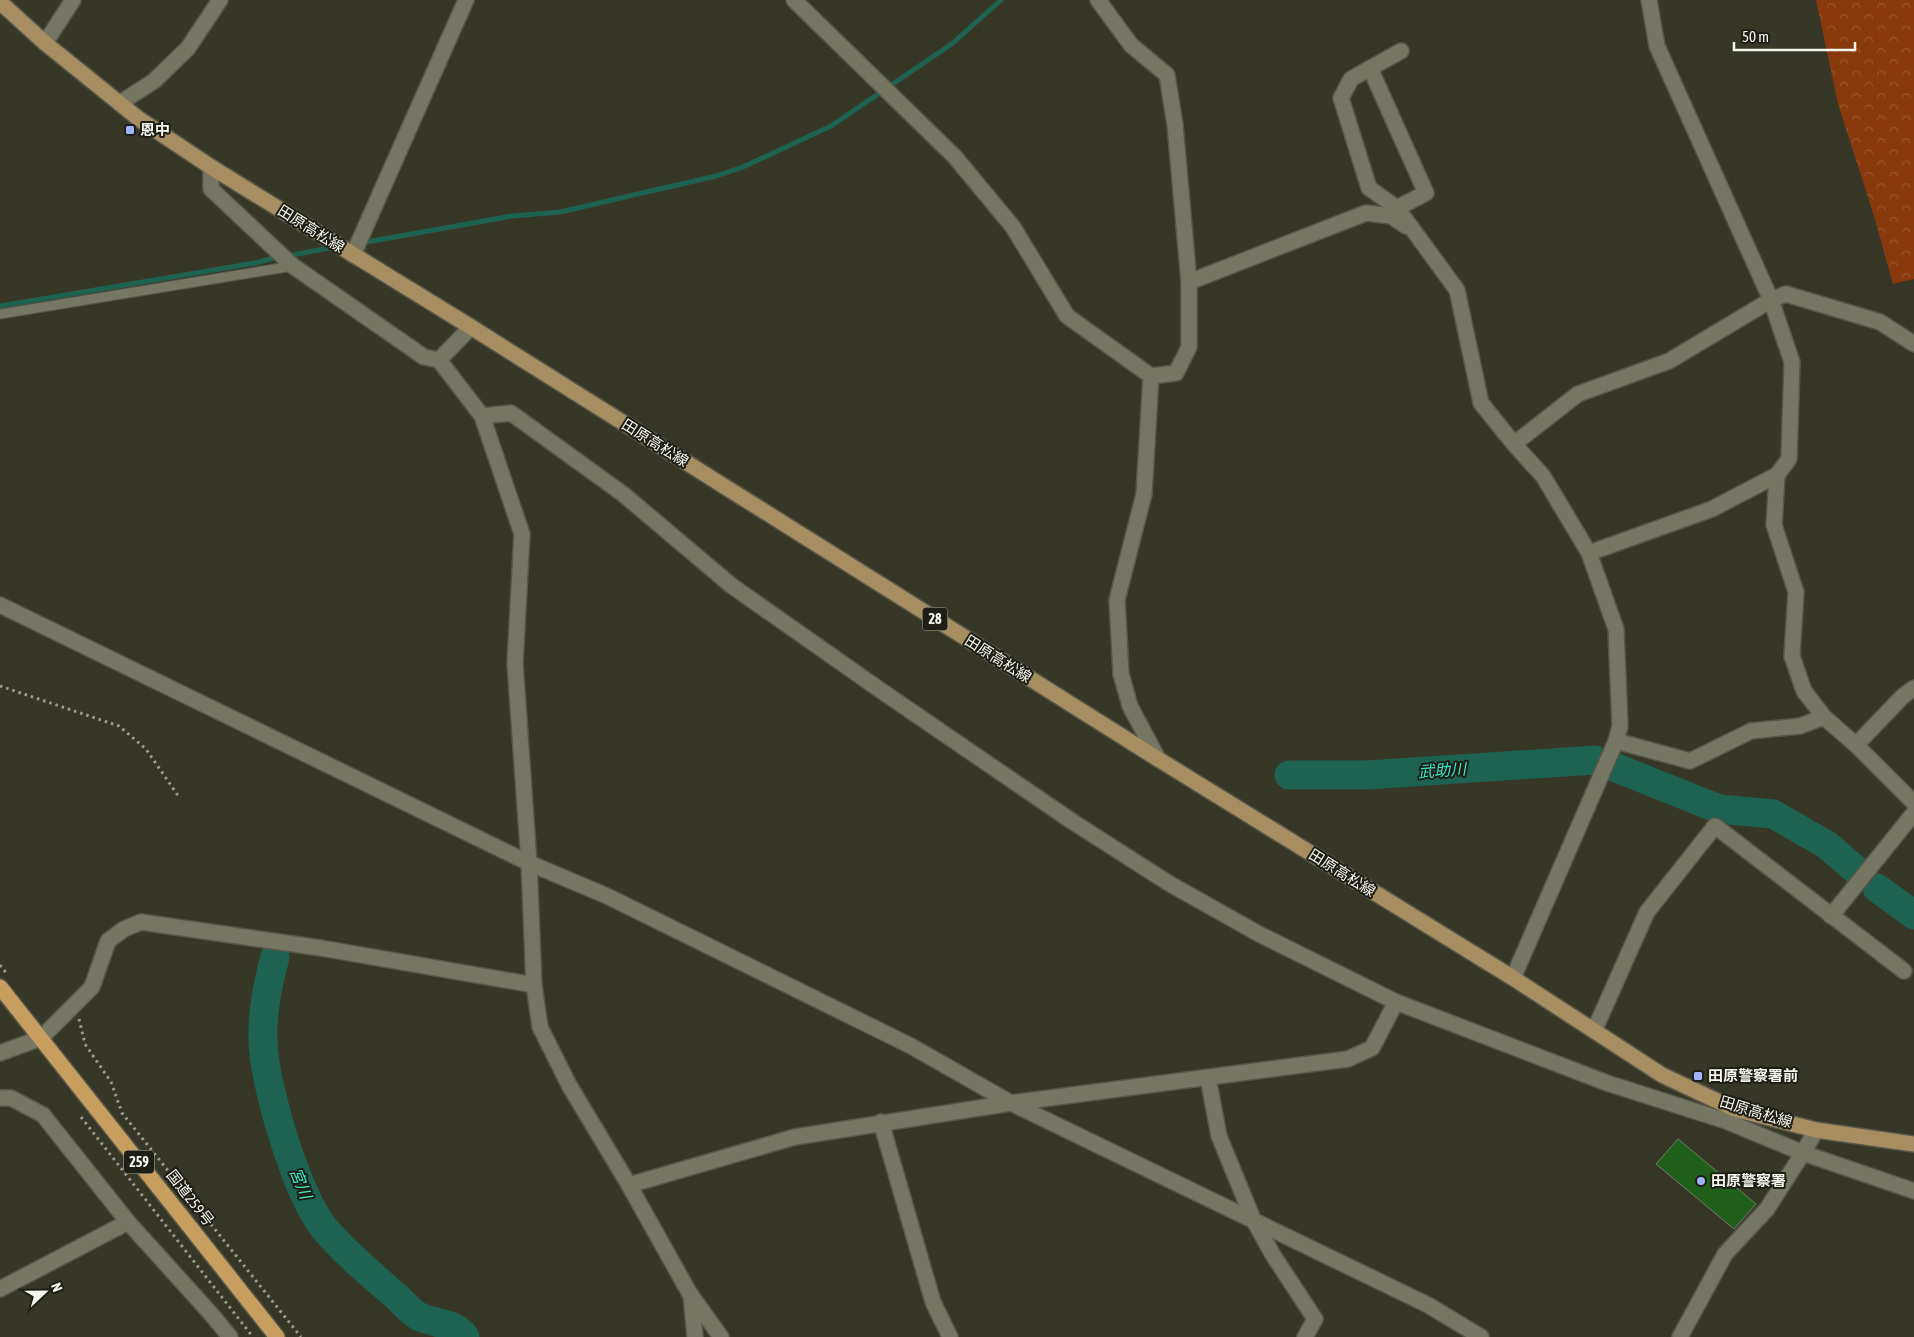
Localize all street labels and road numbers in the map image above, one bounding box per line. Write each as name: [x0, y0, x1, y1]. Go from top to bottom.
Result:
street label: 田原高松線: [275, 201, 348, 256]
street label: 田原高松線: [619, 415, 692, 470]
road number: 28: [922, 608, 948, 630]
street label: 田原高松線: [962, 631, 1035, 686]
street label: 田原高松線: [1306, 845, 1379, 900]
street label: 田原高松線: [1718, 1092, 1795, 1131]
road number: 259: [124, 1150, 154, 1174]
street label: 国道259号: [163, 1166, 217, 1229]

